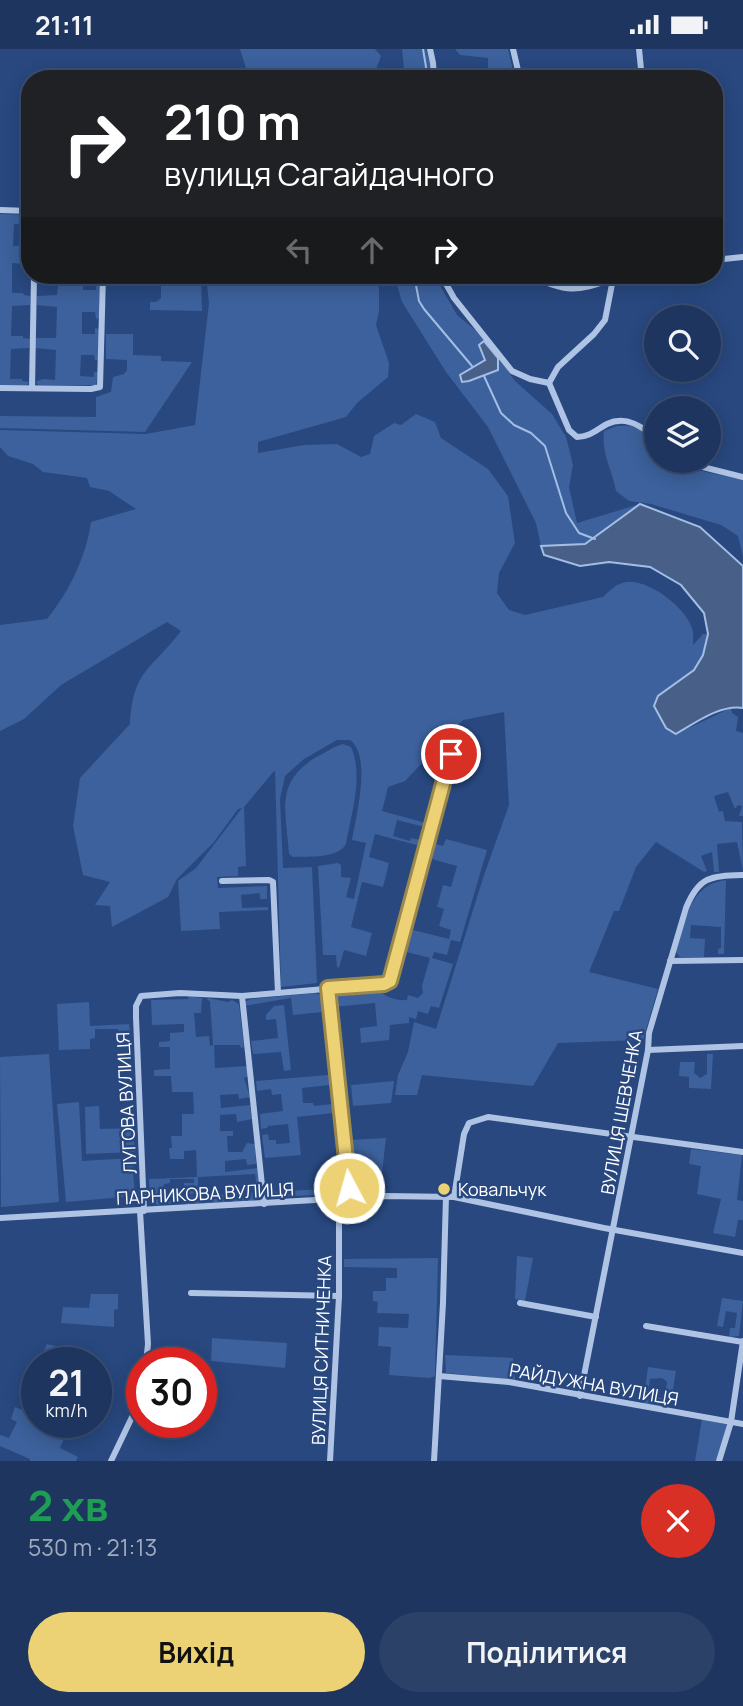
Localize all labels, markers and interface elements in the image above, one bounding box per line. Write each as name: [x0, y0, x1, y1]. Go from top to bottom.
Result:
text: 21:11: [35, 7, 94, 43]
text: 210 m: [164, 88, 301, 155]
icon: right: [49, 98, 140, 189]
text: вулиця Сагайдачного: [164, 152, 494, 196]
icon: left: [280, 231, 318, 269]
icon: ahead: [353, 231, 391, 269]
icon: right: [426, 231, 464, 269]
map controls: [644, 305, 721, 473]
button: search: [644, 305, 721, 382]
button: layers: [644, 396, 721, 473]
pin: [421, 724, 481, 784]
icon: arrive: [432, 735, 470, 773]
street label: ВУЛИЦЯ ШЕВЧЕНКА: [595, 1027, 647, 1196]
street label: ЛУГОВА ВУЛИЦЯ: [110, 1031, 142, 1175]
position arrow: [312, 1151, 386, 1225]
street label: ПАРНИКОВА ВУЛИЦЯ: [115, 1176, 295, 1210]
place label: Ковальчук: [458, 1177, 547, 1201]
marker: Ковальчук: [436, 1181, 452, 1197]
street label: ВУЛИЦЯ СИТНИЧЕНКА: [306, 1254, 336, 1445]
speed limit sign: 30: [126, 1347, 217, 1438]
street label: РАЙДУЖНА ВУЛИЦЯ: [508, 1357, 680, 1411]
text: 21: [48, 1359, 85, 1407]
text: km/h: [46, 1398, 87, 1422]
text: 2 хв: [28, 1476, 108, 1534]
button: close: [641, 1484, 715, 1558]
text: 530 m · 21:13: [28, 1531, 157, 1563]
button: Вихід: [28, 1612, 365, 1692]
button: Поділитися: [379, 1612, 715, 1692]

